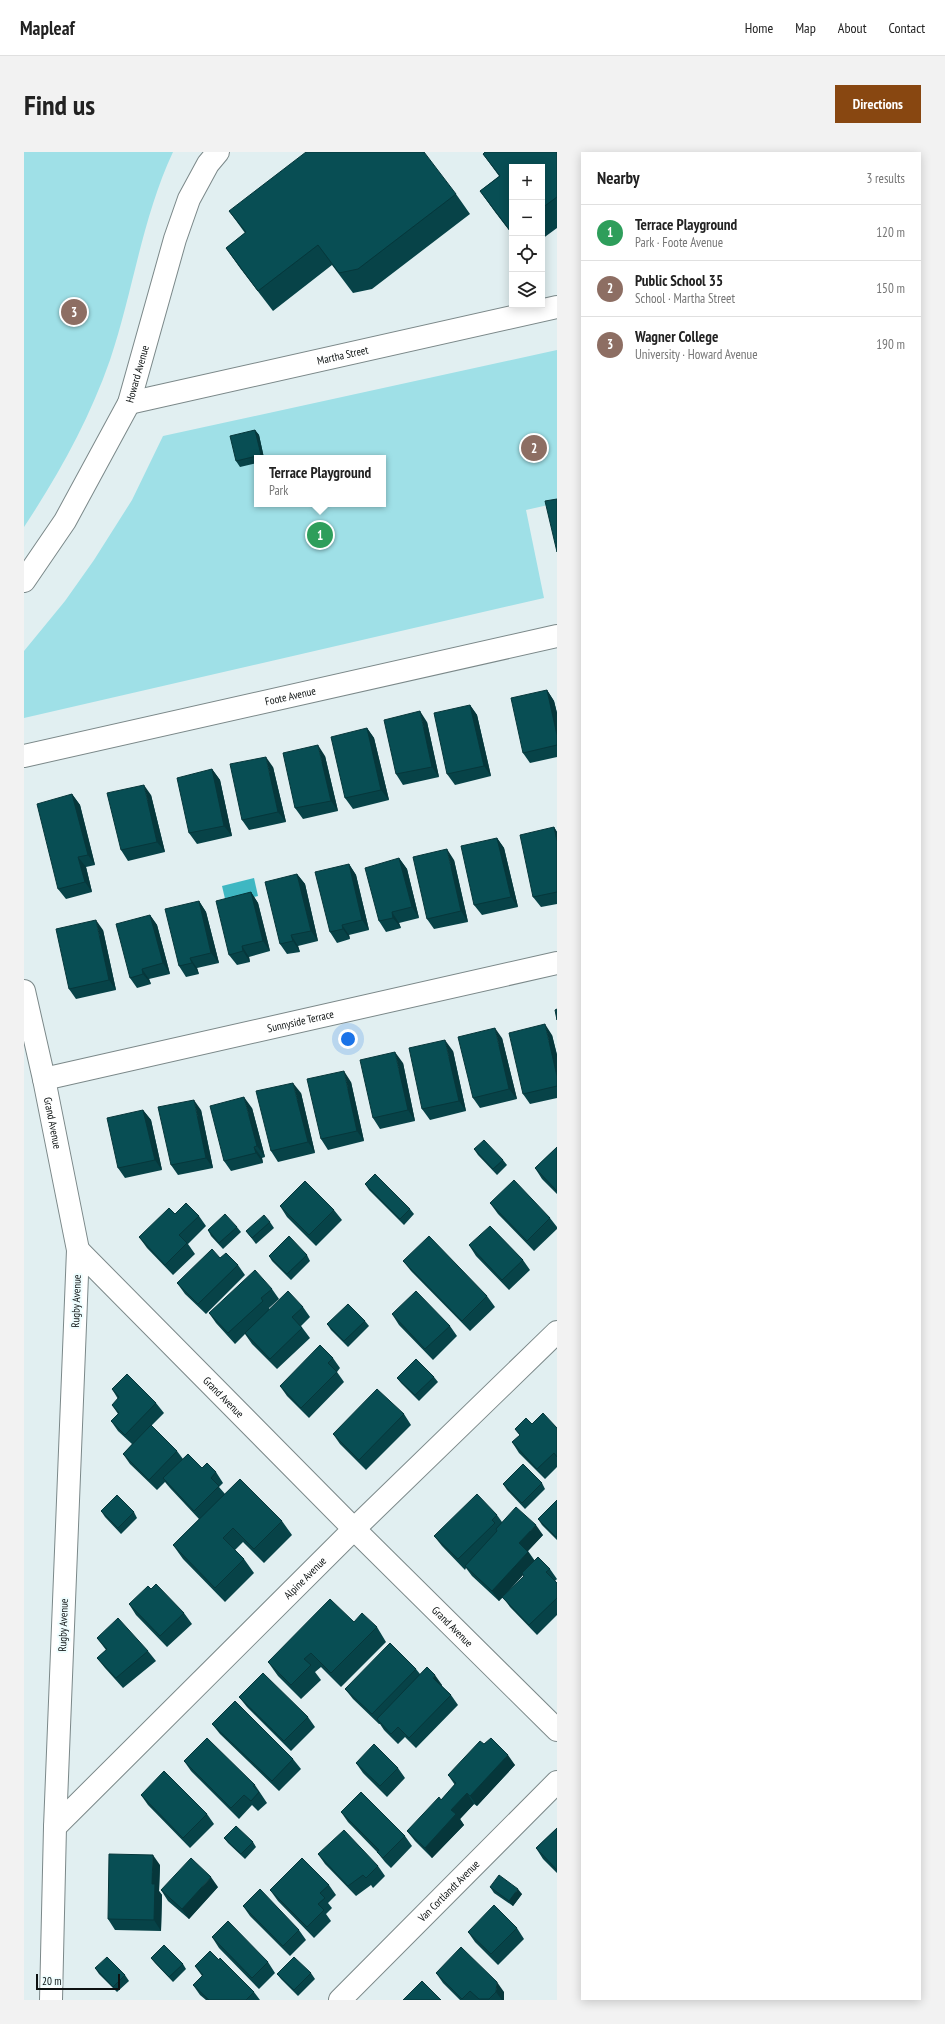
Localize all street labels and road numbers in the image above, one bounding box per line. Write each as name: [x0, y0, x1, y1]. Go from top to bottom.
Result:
street label: Howard Avenue: [122, 343, 152, 404]
street label: Martha Street: [316, 343, 370, 368]
street label: Foote Avenue: [264, 683, 317, 709]
street label: Sunnyside Terrace: [266, 1007, 336, 1035]
street label: Grand Avenue: [41, 1096, 65, 1150]
street label: Rugby Avenue: [68, 1274, 84, 1328]
street label: Grand Avenue: [200, 1374, 247, 1421]
street label: Alpine Avenue: [281, 1553, 330, 1602]
street label: Rugby Avenue: [55, 1598, 71, 1652]
street label: Grand Avenue: [429, 1603, 476, 1650]
street label: Van Cortlandt Avenue: [414, 1857, 483, 1925]

